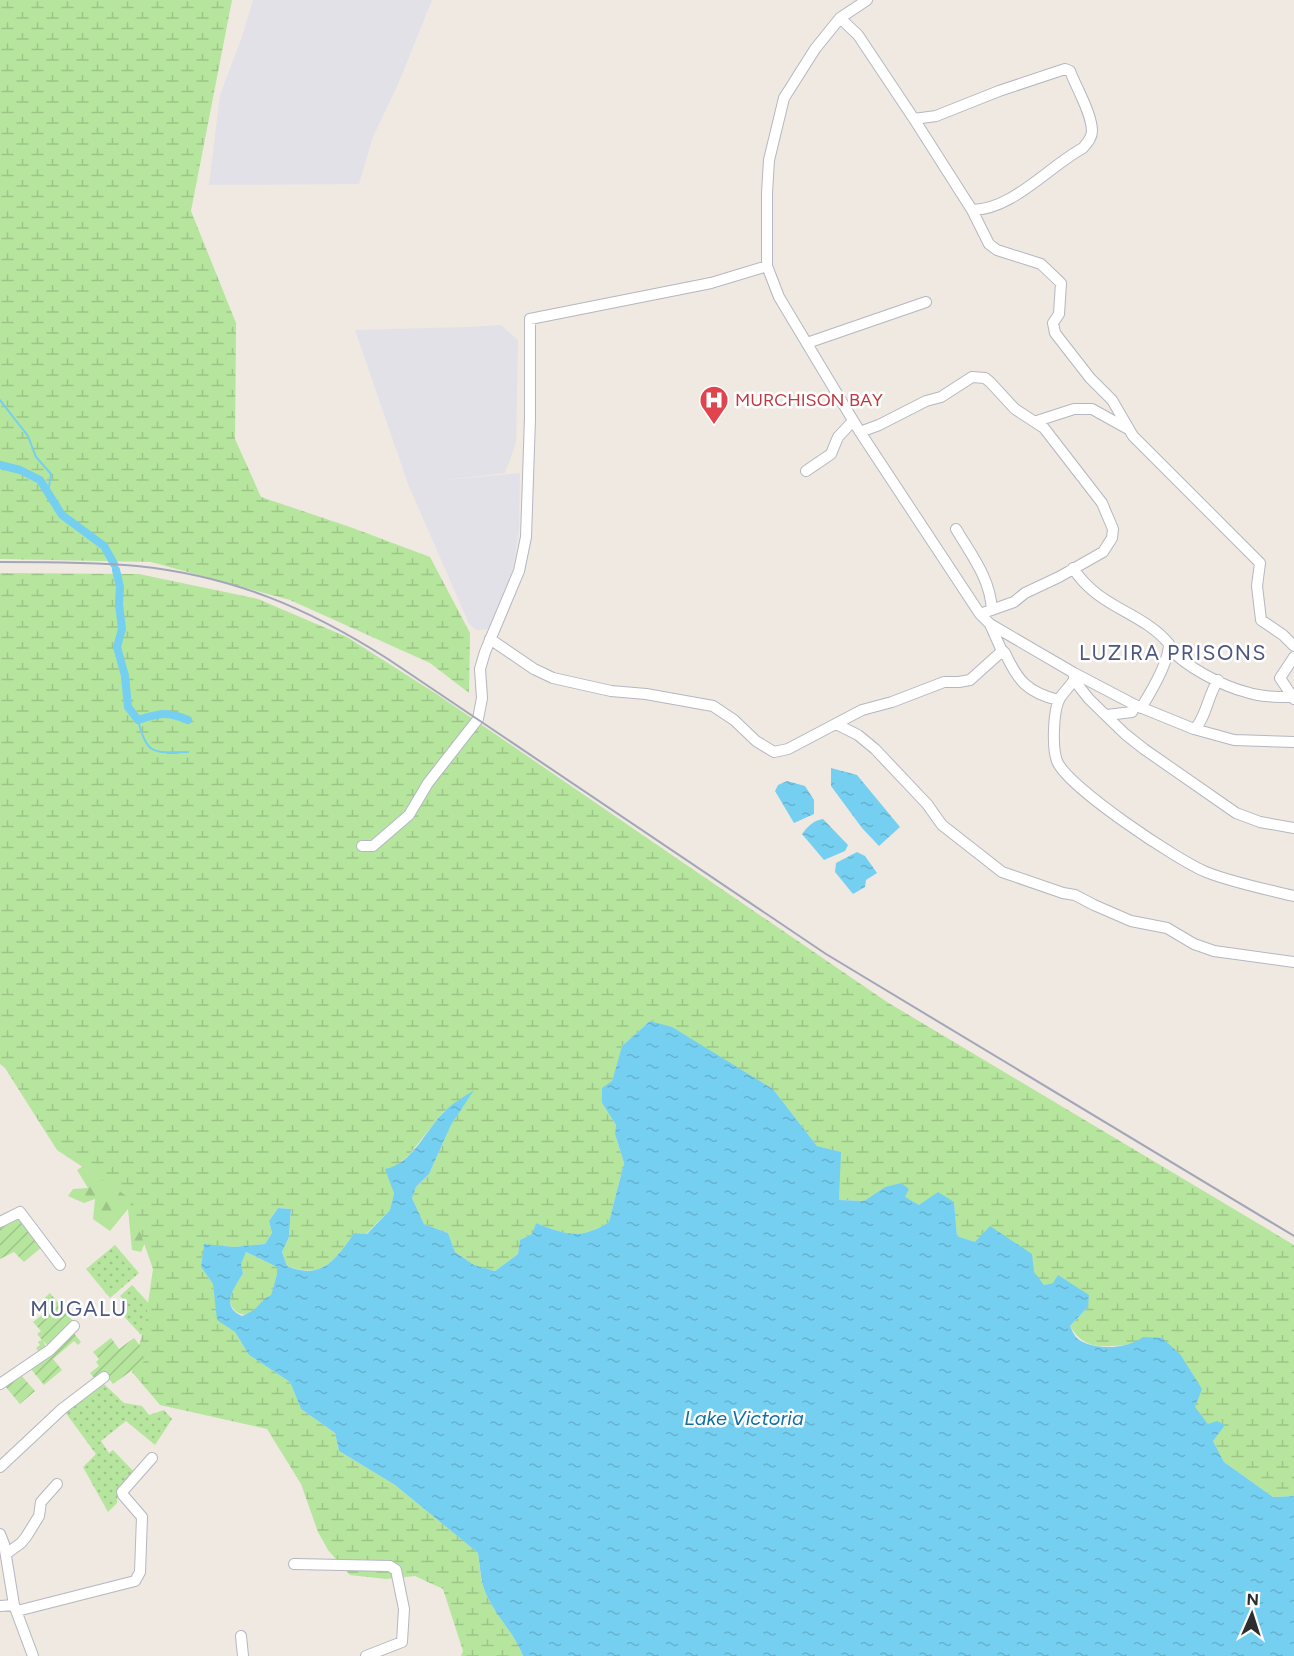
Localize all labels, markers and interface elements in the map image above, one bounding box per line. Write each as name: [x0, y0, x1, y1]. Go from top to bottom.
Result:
hospital icon: MURCHISON BAY: [698, 384, 730, 426]
place label: MURCHISON BAY: [735, 389, 883, 411]
district label: LUZIRA PRISONS: [1079, 640, 1267, 665]
district label: MUGALU: [30, 1296, 128, 1321]
water label: Lake Victoria: [684, 1406, 804, 1430]
north arrow: [1222, 1584, 1282, 1644]
text: N: [1246, 1590, 1259, 1609]

